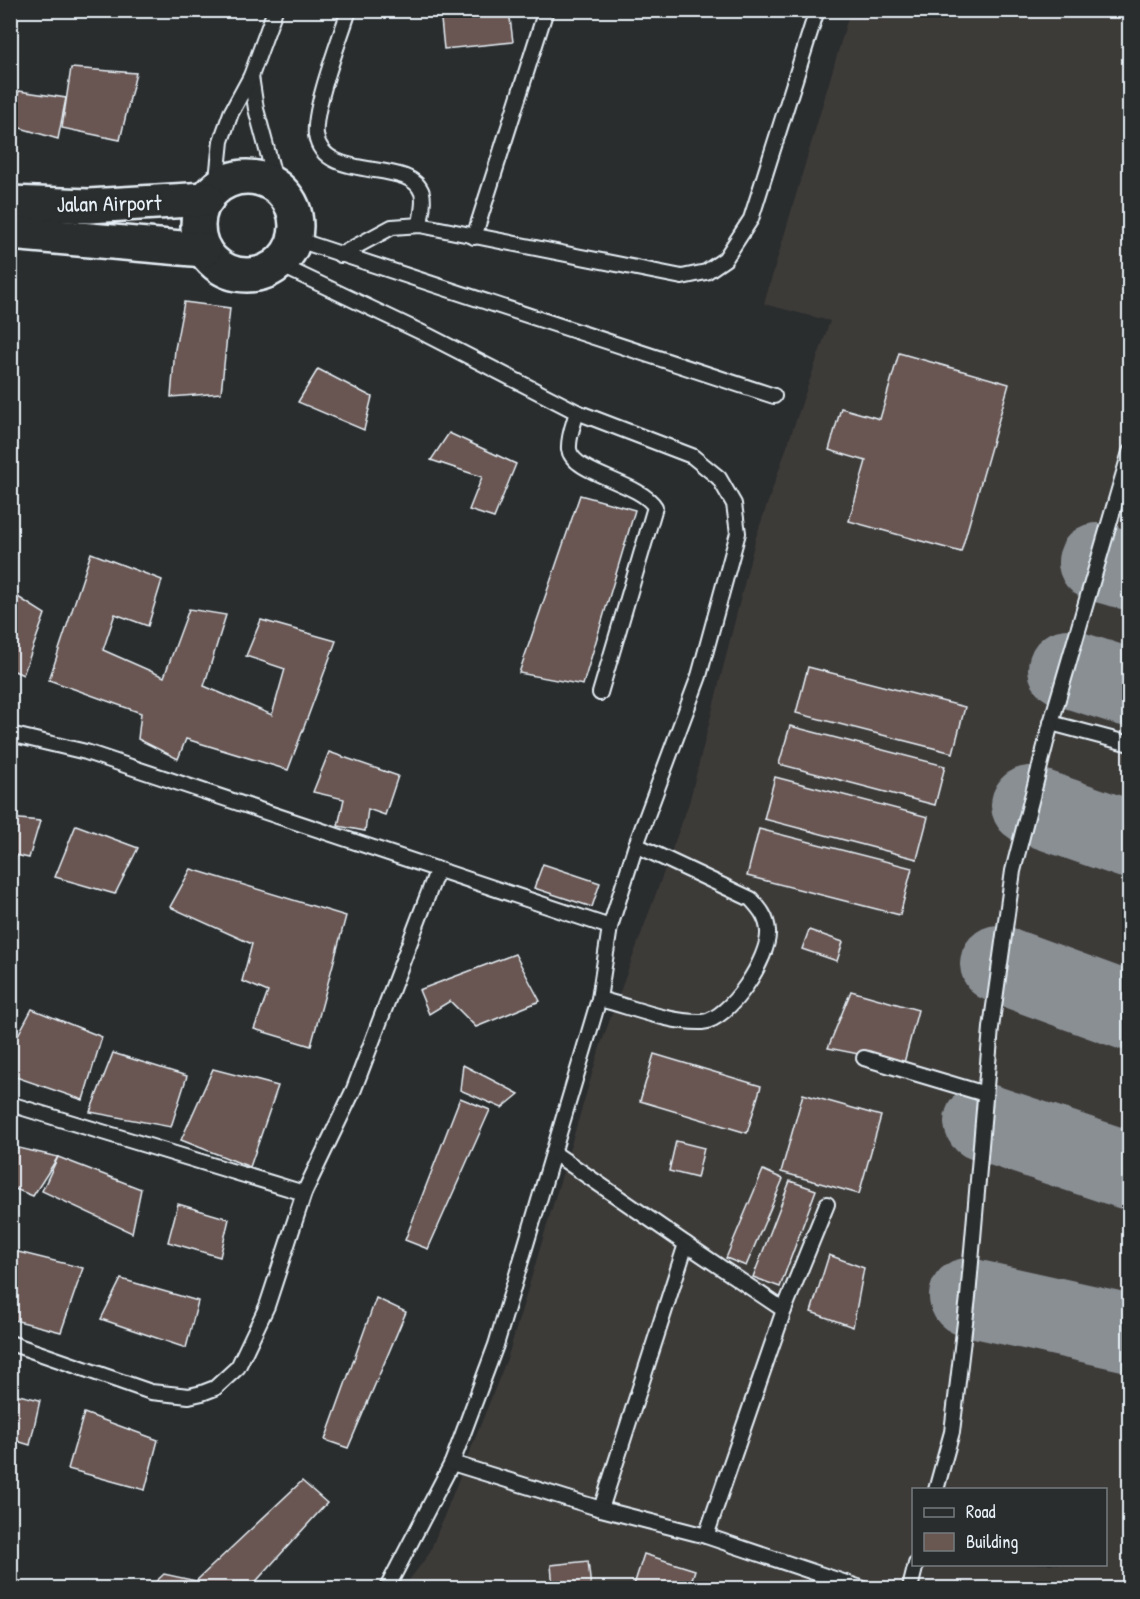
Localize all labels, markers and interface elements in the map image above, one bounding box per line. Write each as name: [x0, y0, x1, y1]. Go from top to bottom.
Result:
street label: Jalan Airport: [56, 187, 162, 219]
legend: [912, 1488, 1107, 1566]
text: Road: [966, 1499, 996, 1524]
text: Building: [966, 1529, 1018, 1554]

